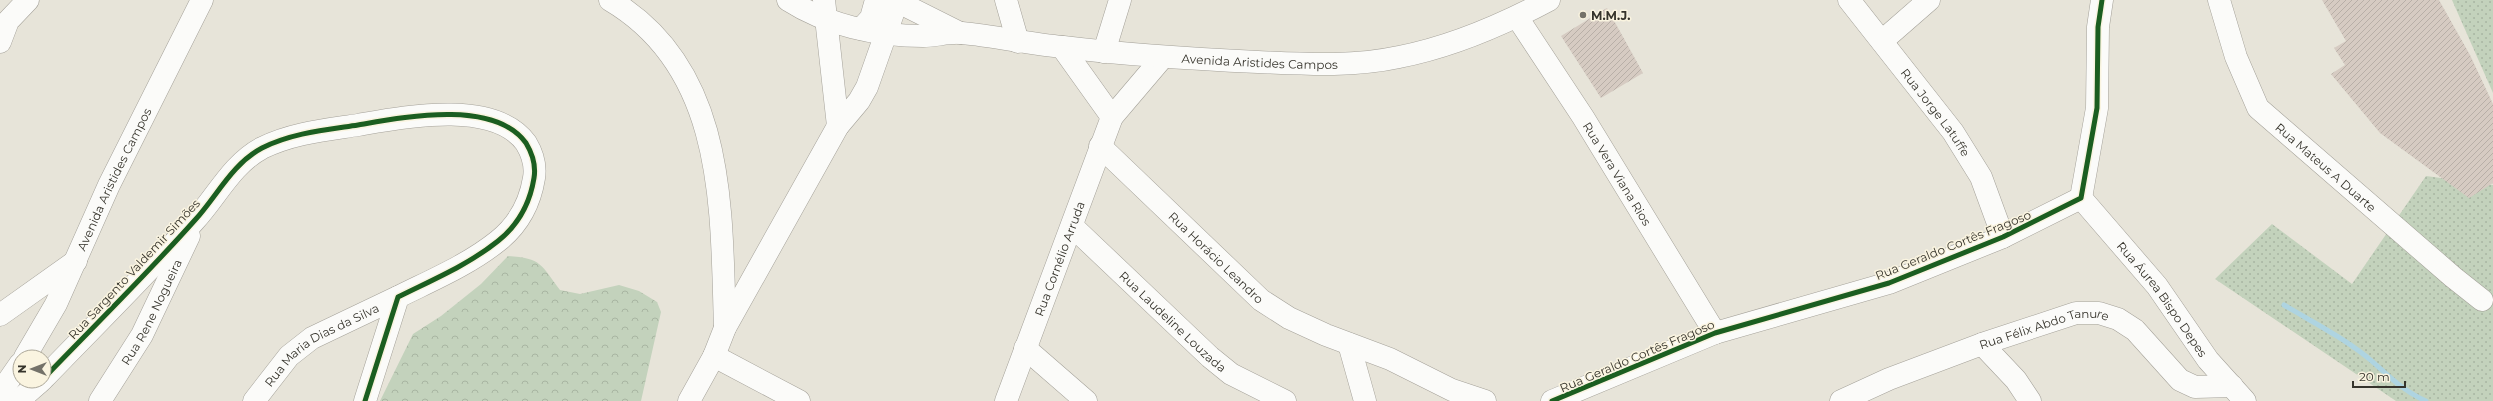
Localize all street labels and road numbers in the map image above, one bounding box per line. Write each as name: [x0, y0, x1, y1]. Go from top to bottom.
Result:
street label: Avenida Aristides Campos: [1181, 50, 1338, 72]
street label: Rua Jorge Latuffe: [1898, 65, 1974, 159]
street label: Avenida Aristides Campos: [73, 105, 154, 253]
street label: Rua Vera Viana Rios: [1580, 119, 1655, 228]
street label: Rua Mateus A Duarte: [2273, 119, 2379, 215]
street label: Rua Sargento Valdemir Simões: [65, 196, 203, 342]
street label: Rua Cornélio Arruda: [1031, 199, 1087, 318]
street label: Rua Geraldo Cortês Fragoso: [1873, 207, 2033, 283]
street label: Rua Horácio Leandro: [1166, 208, 1267, 306]
street label: Rua Áurea Bispo Depes: [2114, 238, 2211, 360]
street label: Rua Rene Nogueira: [118, 257, 184, 367]
street label: Rua Laudeline Louzada: [1117, 268, 1230, 375]
street label: Rua Maria Dias da Silva: [261, 300, 381, 389]
street label: Rua Félix Abdo Tanure: [1977, 305, 2111, 352]
street label: Rua Geraldo Cortês Fragoso: [1557, 317, 1717, 395]

